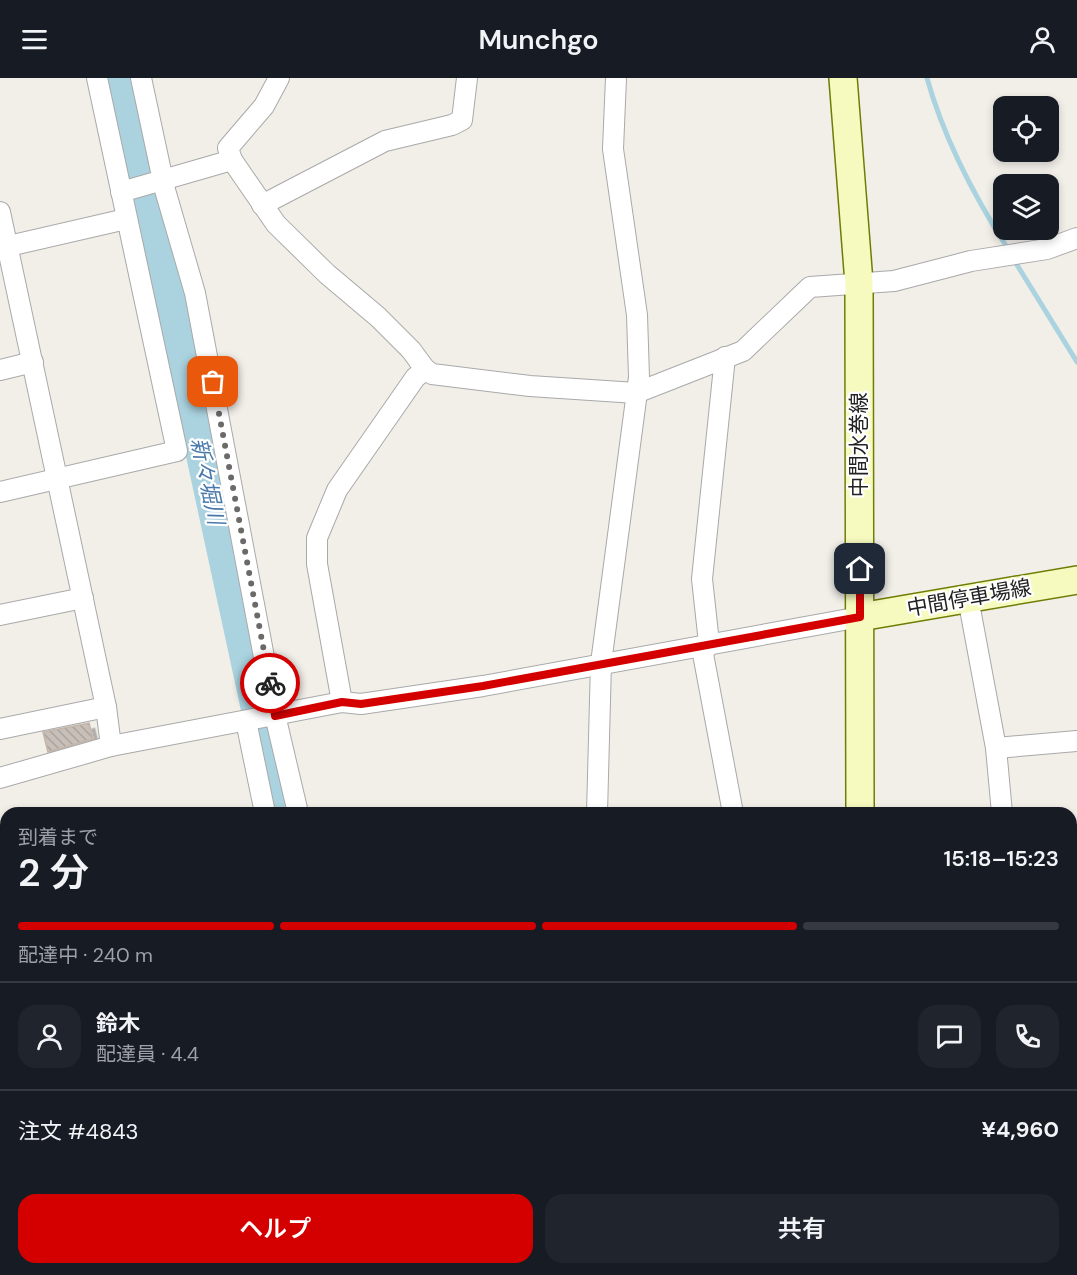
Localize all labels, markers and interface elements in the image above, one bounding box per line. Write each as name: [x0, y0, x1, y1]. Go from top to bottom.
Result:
text: Munchgo: [478, 22, 599, 57]
icon: menu: [18, 23, 51, 56]
icon: person: [1026, 23, 1059, 56]
map controls: [993, 96, 1059, 240]
button: locate: [993, 96, 1059, 162]
button: layers: [993, 174, 1059, 240]
pin: [187, 356, 238, 407]
icon: bag: [196, 365, 229, 398]
street label: 中間水巻線: [845, 393, 873, 498]
water label: 新々堀川: [184, 435, 231, 529]
pin: [834, 543, 885, 594]
icon: home: [843, 552, 876, 585]
street label: 中間停車場線: [905, 573, 1033, 623]
courier: [240, 653, 300, 713]
icon: bike: [254, 667, 287, 700]
text: 到着まで: [18, 824, 98, 850]
text: 15:18–15:23: [944, 844, 1059, 873]
text: 2 分: [18, 847, 89, 898]
text: 配達中 · 240 m: [18, 942, 153, 968]
button: person: [18, 1005, 81, 1068]
button: chat: [918, 1005, 981, 1068]
button: phone: [996, 1005, 1059, 1068]
text: 鈴木: [96, 1009, 140, 1038]
text: 配達員 · 4.4: [96, 1041, 199, 1067]
text: ¥4,960: [982, 1115, 1059, 1144]
text: 注文 #4843: [18, 1117, 139, 1146]
button: ヘルプ: [18, 1194, 533, 1263]
button: 共有: [545, 1194, 1059, 1263]

